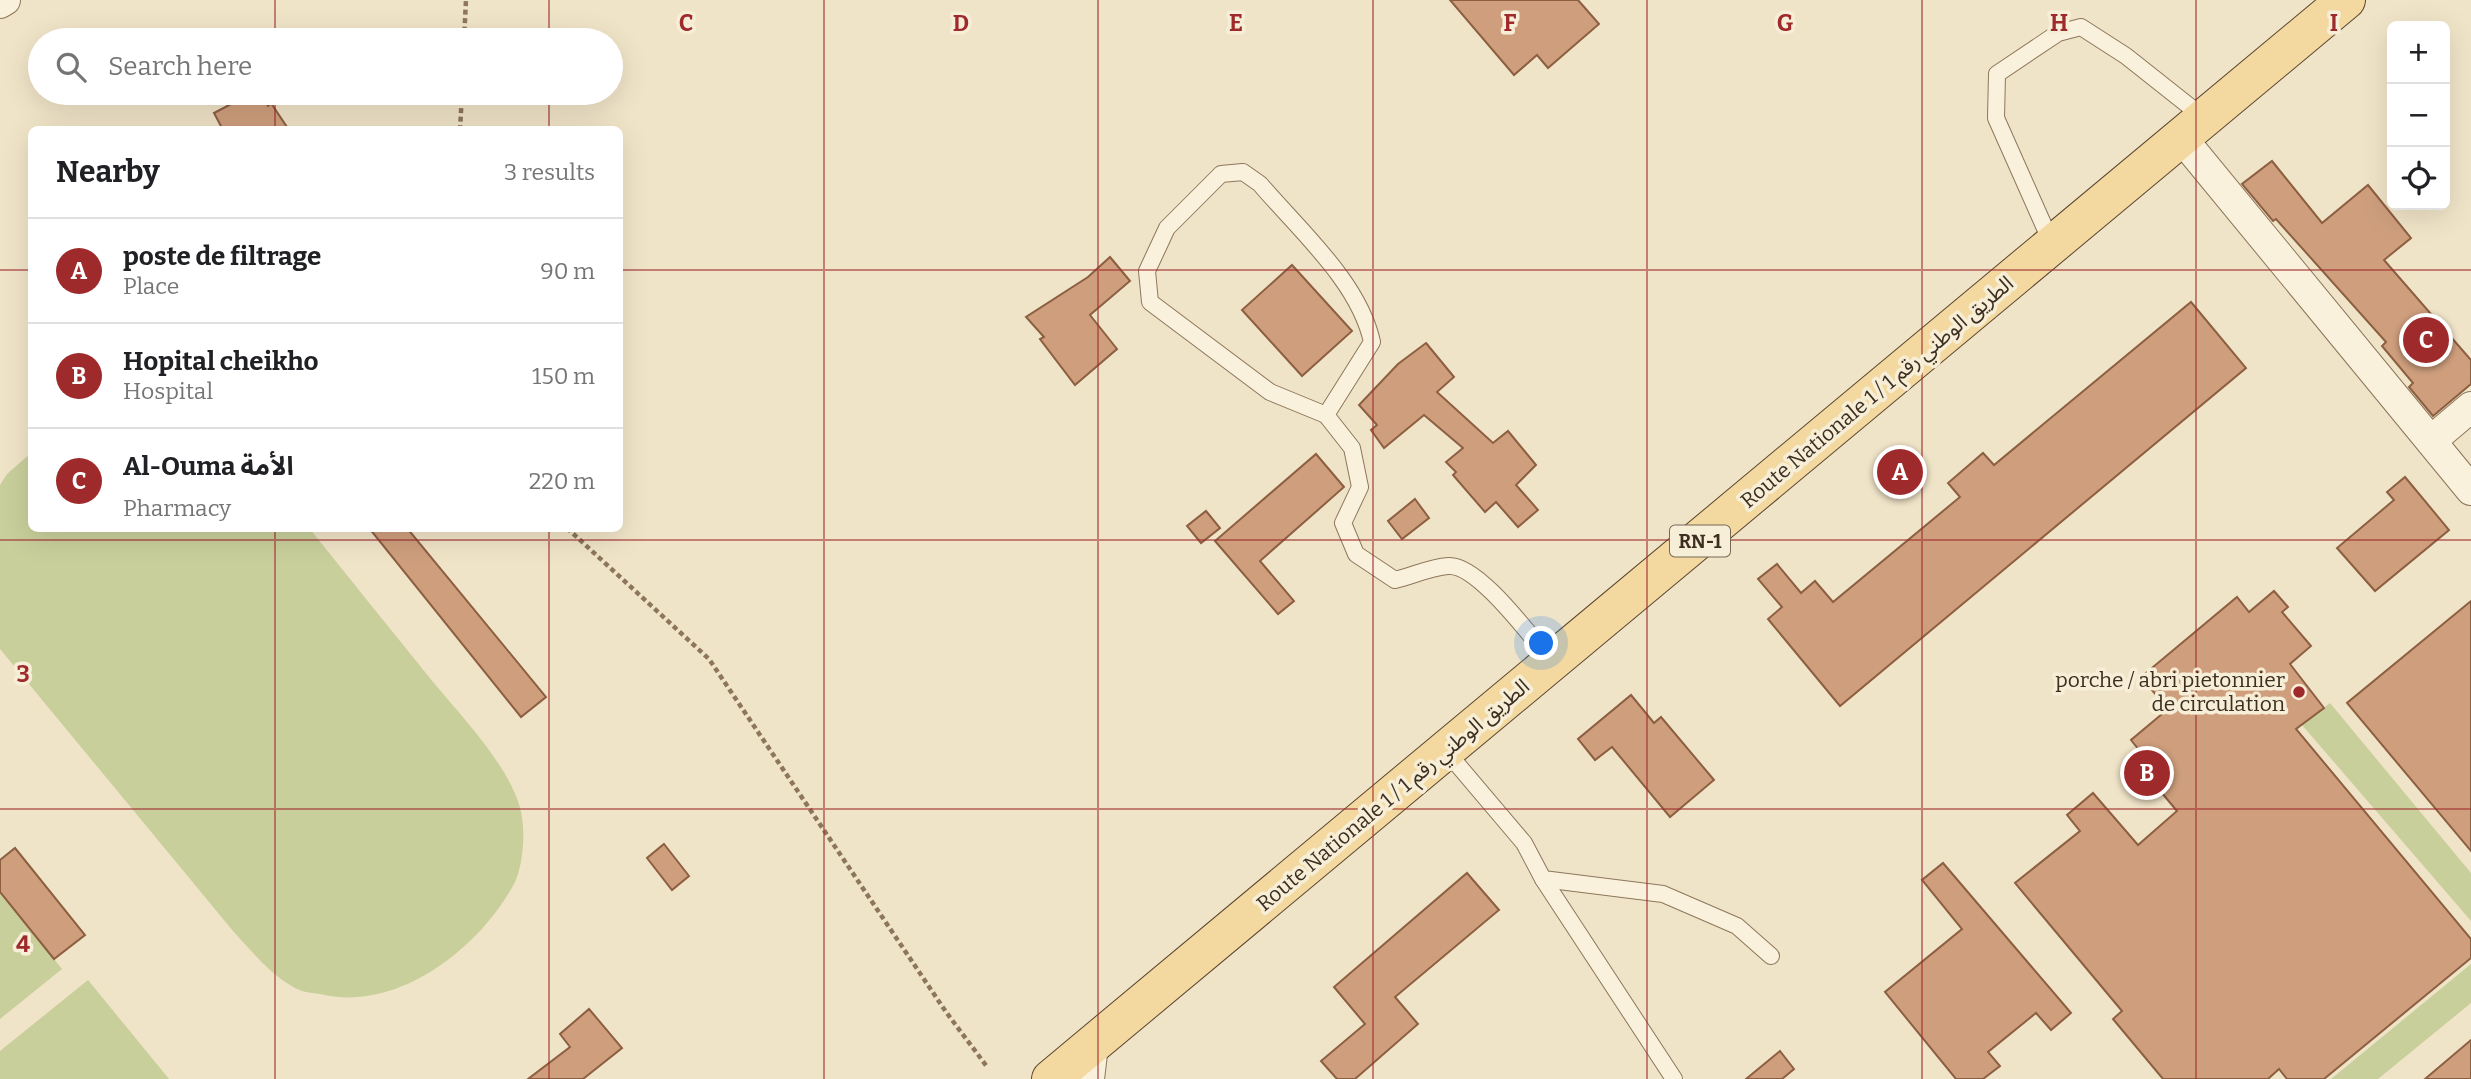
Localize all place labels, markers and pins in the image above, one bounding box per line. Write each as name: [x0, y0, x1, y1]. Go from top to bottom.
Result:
pin: C: [2403, 314, 2449, 366]
pin: A: [1877, 446, 1923, 498]
place label: porche / abri pietonnier de circulation: [2055, 667, 2285, 717]
marker: porche / abri pietonnier de circulation: [2291, 684, 2307, 700]
pin: B: [2124, 747, 2170, 799]

